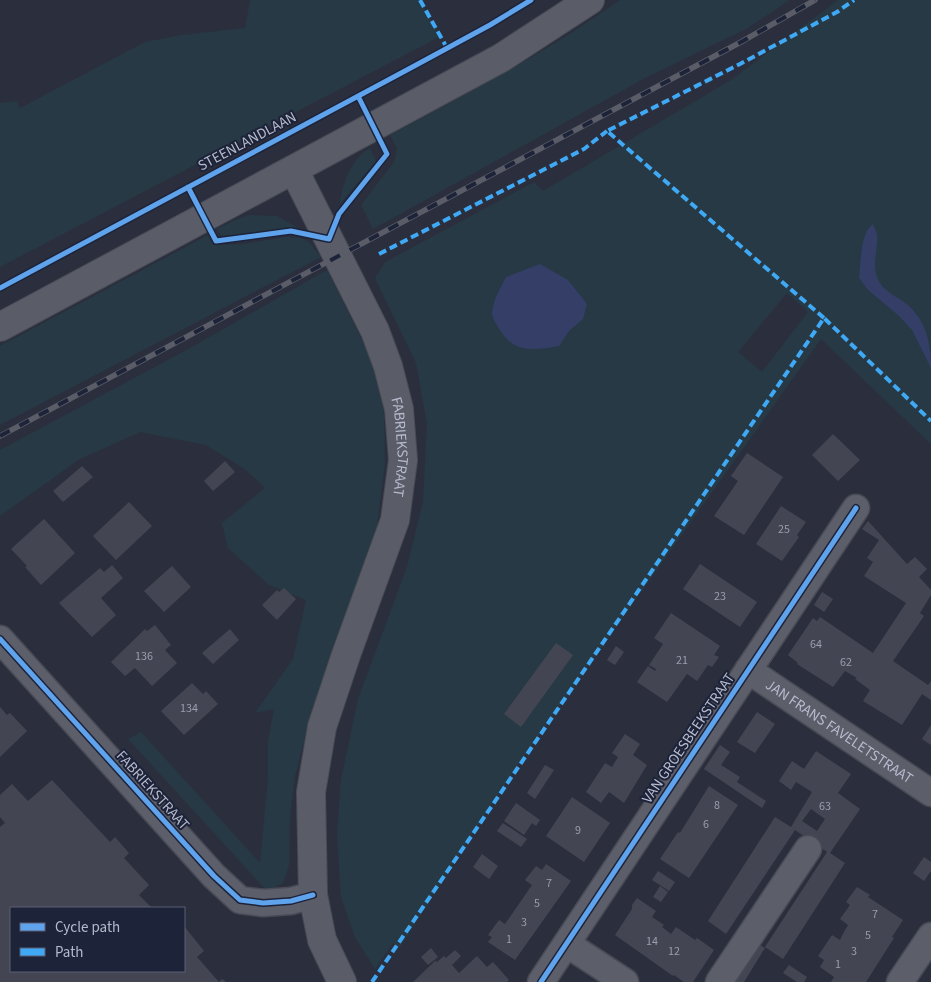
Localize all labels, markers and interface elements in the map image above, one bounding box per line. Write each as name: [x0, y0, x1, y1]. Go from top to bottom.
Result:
street label: STEENLANDLAAN: [194, 107, 300, 176]
street label: FABRIEKSTRAAT: [385, 395, 413, 498]
house number: 25: [778, 521, 790, 538]
house number: 23: [714, 588, 726, 605]
house number: 64: [810, 636, 822, 653]
house number: 136: [135, 648, 153, 665]
house number: 21: [676, 652, 688, 669]
house number: 62: [840, 654, 852, 671]
street label: VAN GROESBEEKSTRAAT: [637, 669, 740, 808]
street label: JAN FRANS FAVELETSTRAAT: [761, 675, 917, 789]
house number: 134: [180, 700, 198, 717]
street label: FABRIEKSTRAAT: [111, 746, 194, 835]
house number: 8: [714, 797, 720, 814]
house number: 63: [819, 798, 831, 815]
house number: 6: [703, 816, 709, 833]
house number: 9: [575, 822, 581, 839]
house number: 7: [546, 875, 552, 892]
house number: 5: [534, 895, 540, 912]
house number: 7: [872, 906, 878, 923]
legend: [10, 907, 185, 972]
house number: 3: [521, 914, 527, 931]
text: Cycle path: [55, 917, 120, 938]
house number: 5: [865, 927, 871, 944]
house number: 1: [506, 931, 512, 948]
house number: 14: [646, 933, 658, 950]
text: Path: [55, 942, 83, 963]
house number: 12: [668, 943, 680, 960]
house number: 3: [851, 943, 857, 960]
house number: 1: [835, 956, 841, 973]

